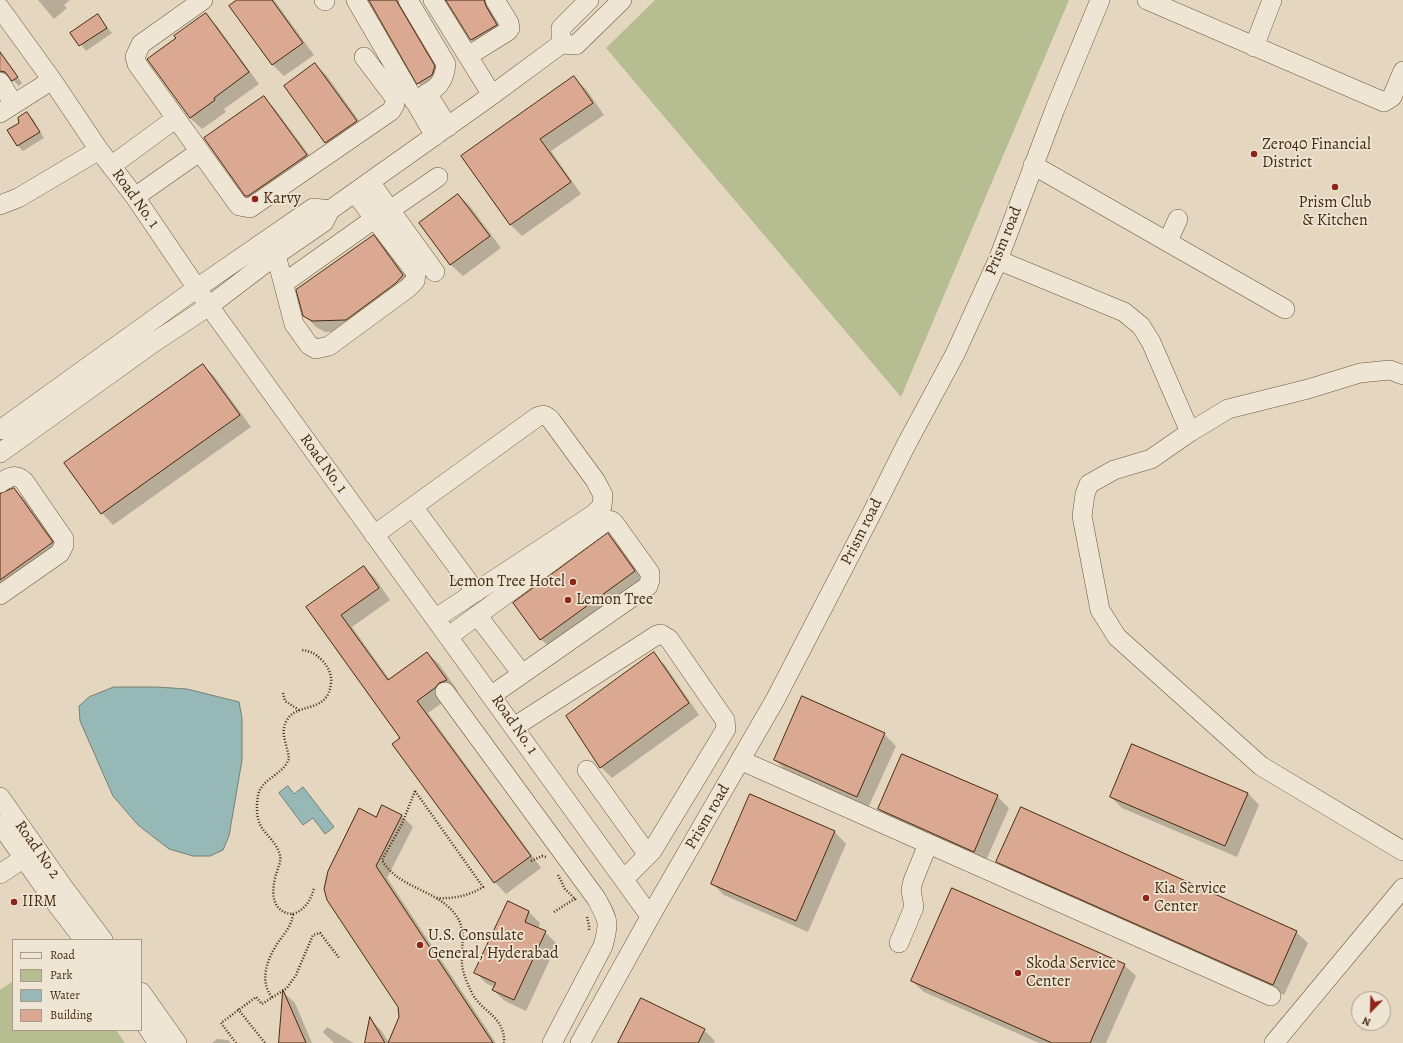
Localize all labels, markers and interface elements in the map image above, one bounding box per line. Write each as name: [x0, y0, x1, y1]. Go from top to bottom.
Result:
place label: Zero40 Financial District: [1262, 135, 1371, 173]
marker: Zero40 Financial District: [1249, 149, 1259, 159]
street label: Road No. 1: [107, 166, 163, 232]
marker: Prism Club & Kitchen: [1330, 182, 1340, 192]
place label: Karvy: [263, 189, 301, 209]
place label: Prism Club & Kitchen: [1299, 193, 1371, 231]
marker: Karvy: [250, 194, 260, 204]
street label: Prism road: [982, 204, 1026, 278]
street label: Road No. 1: [295, 431, 351, 497]
street label: Prism road: [837, 495, 887, 569]
place label: Lemon Tree Hotel: [449, 572, 565, 592]
marker: Lemon Tree Hotel: [568, 577, 578, 587]
place label: Lemon Tree: [576, 590, 653, 610]
marker: Lemon Tree: [563, 595, 573, 605]
street label: Road No. 1: [486, 691, 542, 759]
street label: Prism road: [682, 781, 734, 853]
street label: Road No 2: [10, 817, 64, 883]
place label: Kia Service Center: [1154, 879, 1226, 917]
place label: IIRM: [22, 892, 57, 912]
marker: Kia Service Center: [1141, 893, 1151, 903]
marker: IIRM: [9, 897, 19, 907]
place label: U.S. Consulate General, Hyderabad: [428, 926, 558, 964]
legend: [12, 939, 142, 1031]
marker: U.S. Consulate General, Hyderabad: [415, 940, 425, 950]
text: Road: [50, 947, 75, 963]
place label: Skoda Service Center: [1026, 954, 1116, 992]
text: Park: [50, 967, 73, 983]
marker: Skoda Service Center: [1013, 968, 1023, 978]
text: Water: [50, 987, 80, 1003]
north arrow: [1351, 991, 1391, 1031]
text: Building: [50, 1007, 92, 1023]
text: N: [1360, 1013, 1373, 1030]

